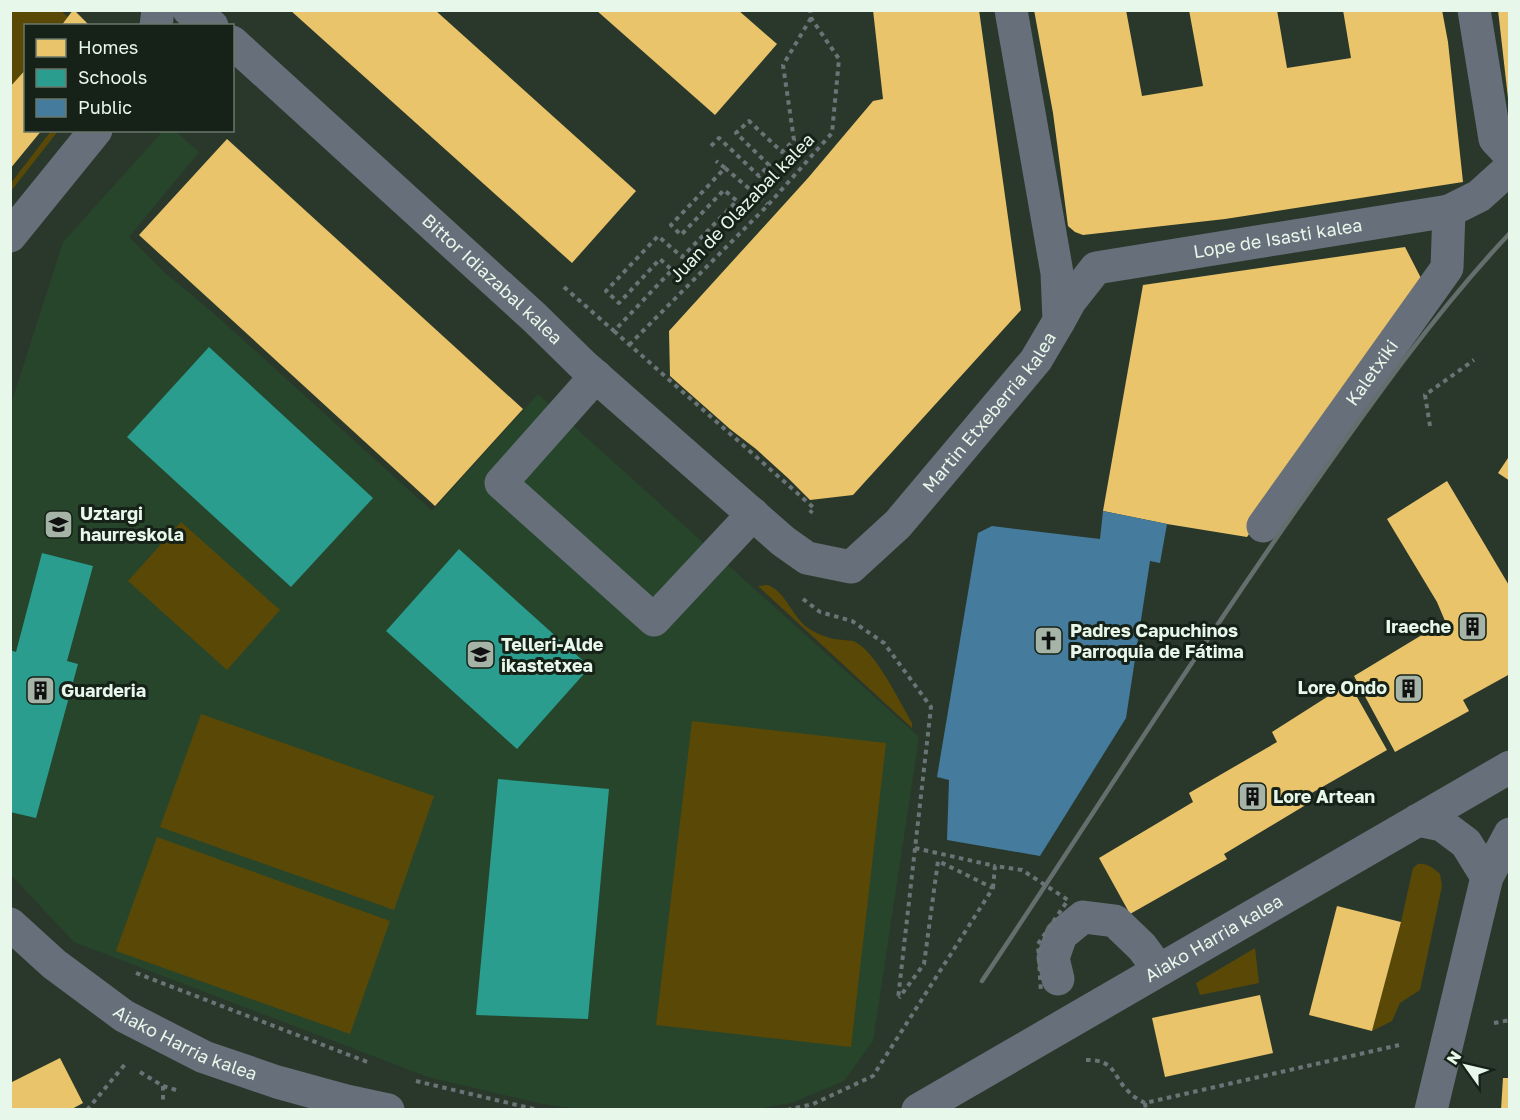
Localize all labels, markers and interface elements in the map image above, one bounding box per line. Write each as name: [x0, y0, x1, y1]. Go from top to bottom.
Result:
legend: [24, 24, 234, 132]
text: Homes: [78, 36, 138, 58]
text: Schools: [78, 66, 147, 88]
text: Public: [78, 96, 132, 118]
street label: Juan de Olazabal kalea: [664, 128, 818, 287]
street label: Bittor Idiazabal kalea: [418, 209, 567, 348]
street label: Lope de Isasti kalea: [1192, 213, 1364, 262]
street label: Martin Etxeberria kalea: [917, 328, 1060, 497]
street label: Kaletxiki: [1340, 335, 1402, 410]
place label: Uztargi haurreskola: [80, 502, 184, 545]
school or university icon: Uztargi haurreskola: [43, 508, 75, 540]
building icon: Iraeche: [1456, 611, 1488, 643]
place label: Iraeche: [1385, 615, 1451, 637]
place label: Padres Capuchinos Parroquia de Fátima: [1070, 619, 1244, 662]
church icon: Padres Capuchinos Parroquia de Fátima: [1033, 625, 1065, 657]
place label: Telleri-Alde ikastetxea: [501, 633, 604, 676]
school or university icon: Telleri-Alde ikastetxea: [464, 639, 496, 671]
building icon: Lore Ondo: [1392, 672, 1424, 704]
building icon: Guarderia: [24, 675, 56, 707]
place label: Lore Ondo: [1297, 676, 1387, 698]
place label: Guarderia: [61, 679, 146, 701]
building icon: Lore Artean: [1236, 781, 1268, 813]
place label: Lore Artean: [1273, 785, 1375, 807]
street label: Aiako Harria kalea: [1140, 889, 1286, 986]
street label: Aiako Harria kalea: [109, 1000, 260, 1084]
north arrow: [1436, 1036, 1496, 1096]
text: N: [1442, 1047, 1465, 1068]

